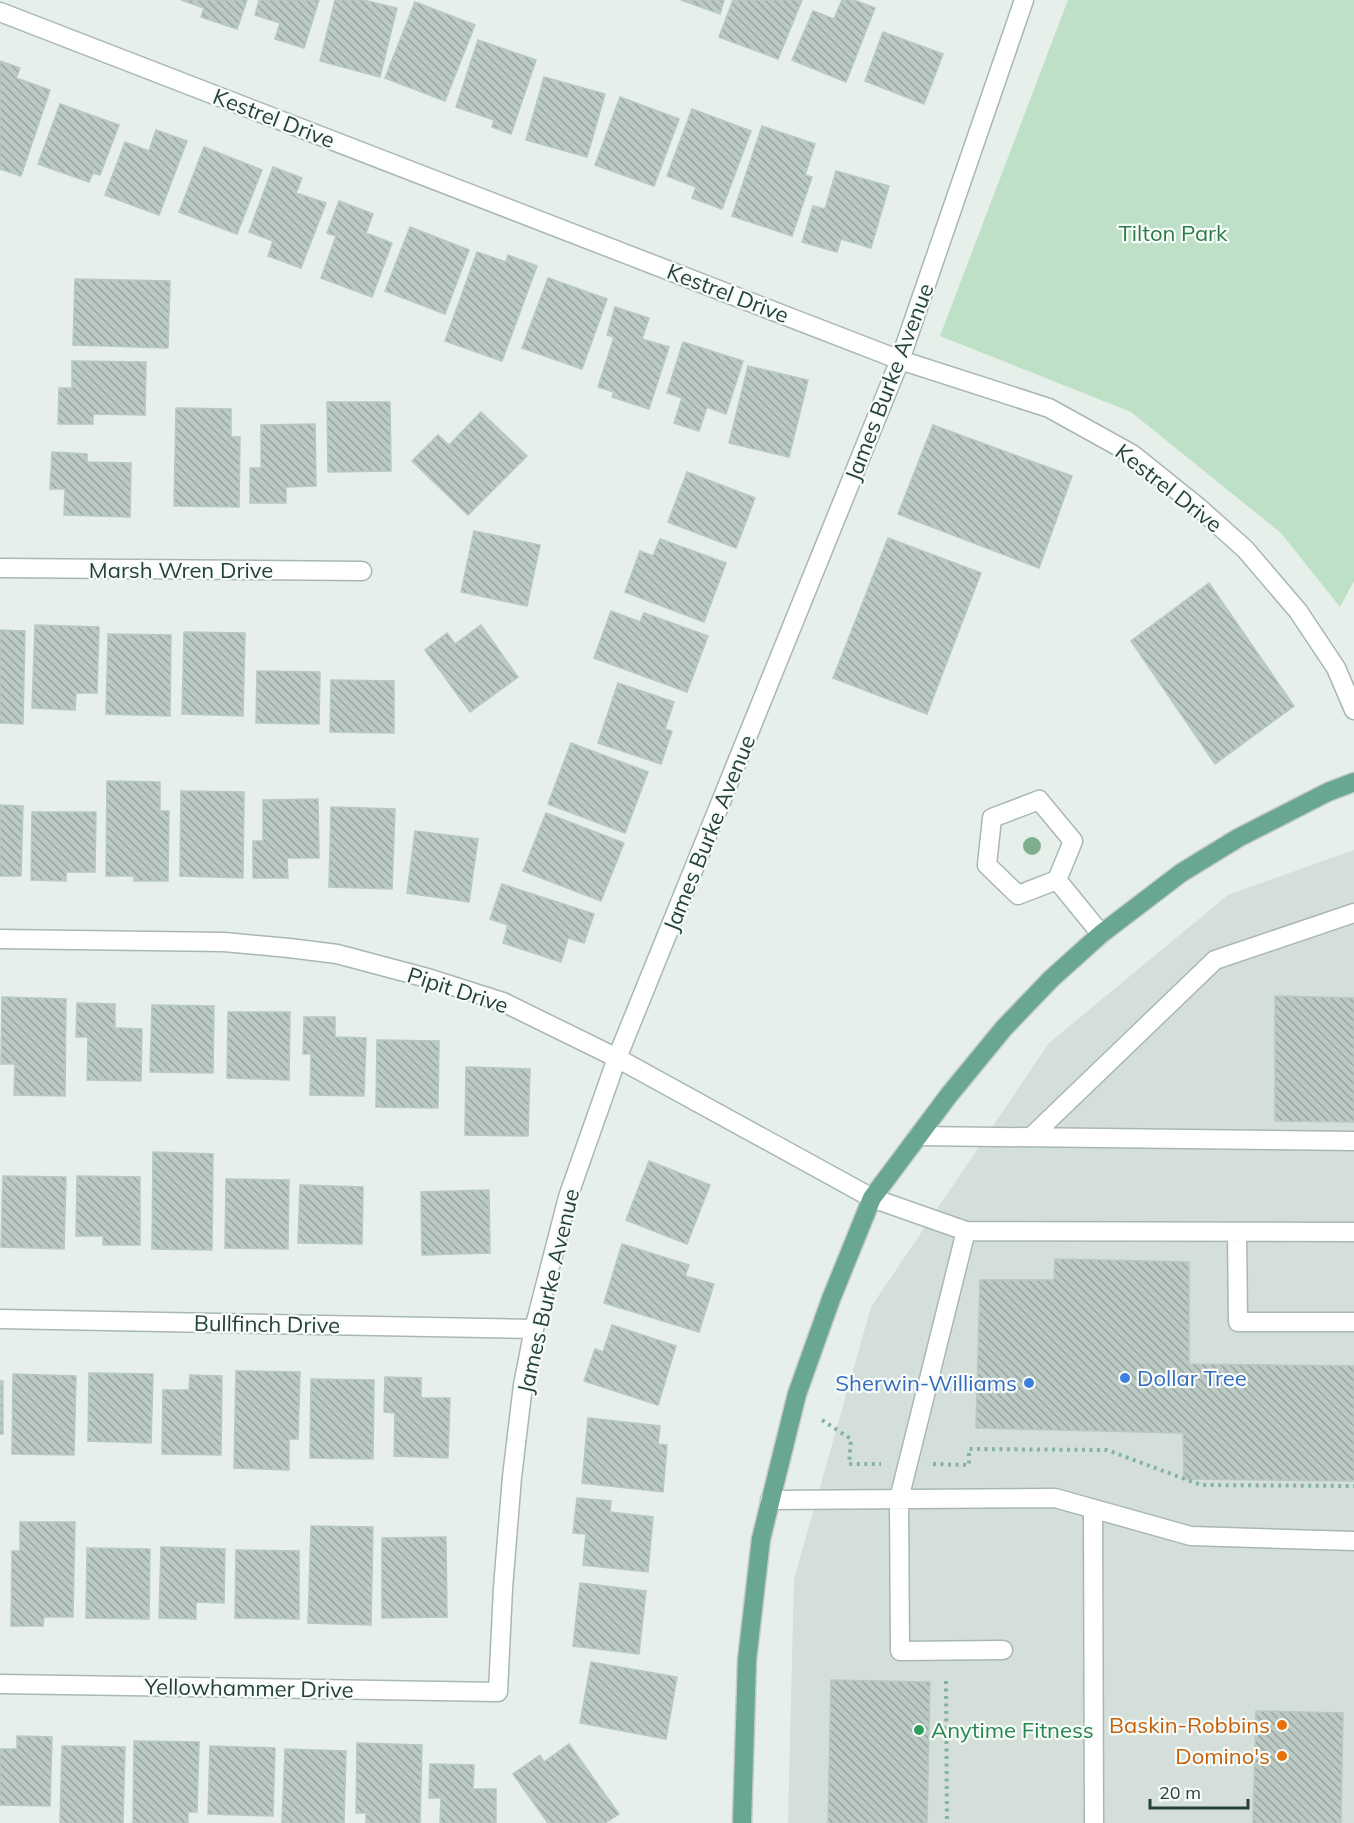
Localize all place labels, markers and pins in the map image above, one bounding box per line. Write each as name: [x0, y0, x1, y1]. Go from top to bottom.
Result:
place label: Dollar Tree: [1137, 1364, 1247, 1392]
place label: Sherwin-Williams: [835, 1369, 1017, 1397]
marker: Dollar Tree: [1118, 1371, 1132, 1385]
marker: Sherwin-Williams: [1022, 1376, 1036, 1390]
place label: Baskin-Robbins: [1109, 1711, 1270, 1739]
place label: Anytime Fitness: [931, 1716, 1094, 1744]
marker: Baskin-Robbins: [1275, 1718, 1289, 1732]
marker: Anytime Fitness: [912, 1723, 926, 1737]
place label: Domino's: [1175, 1742, 1270, 1770]
marker: Domino's: [1275, 1749, 1289, 1763]

